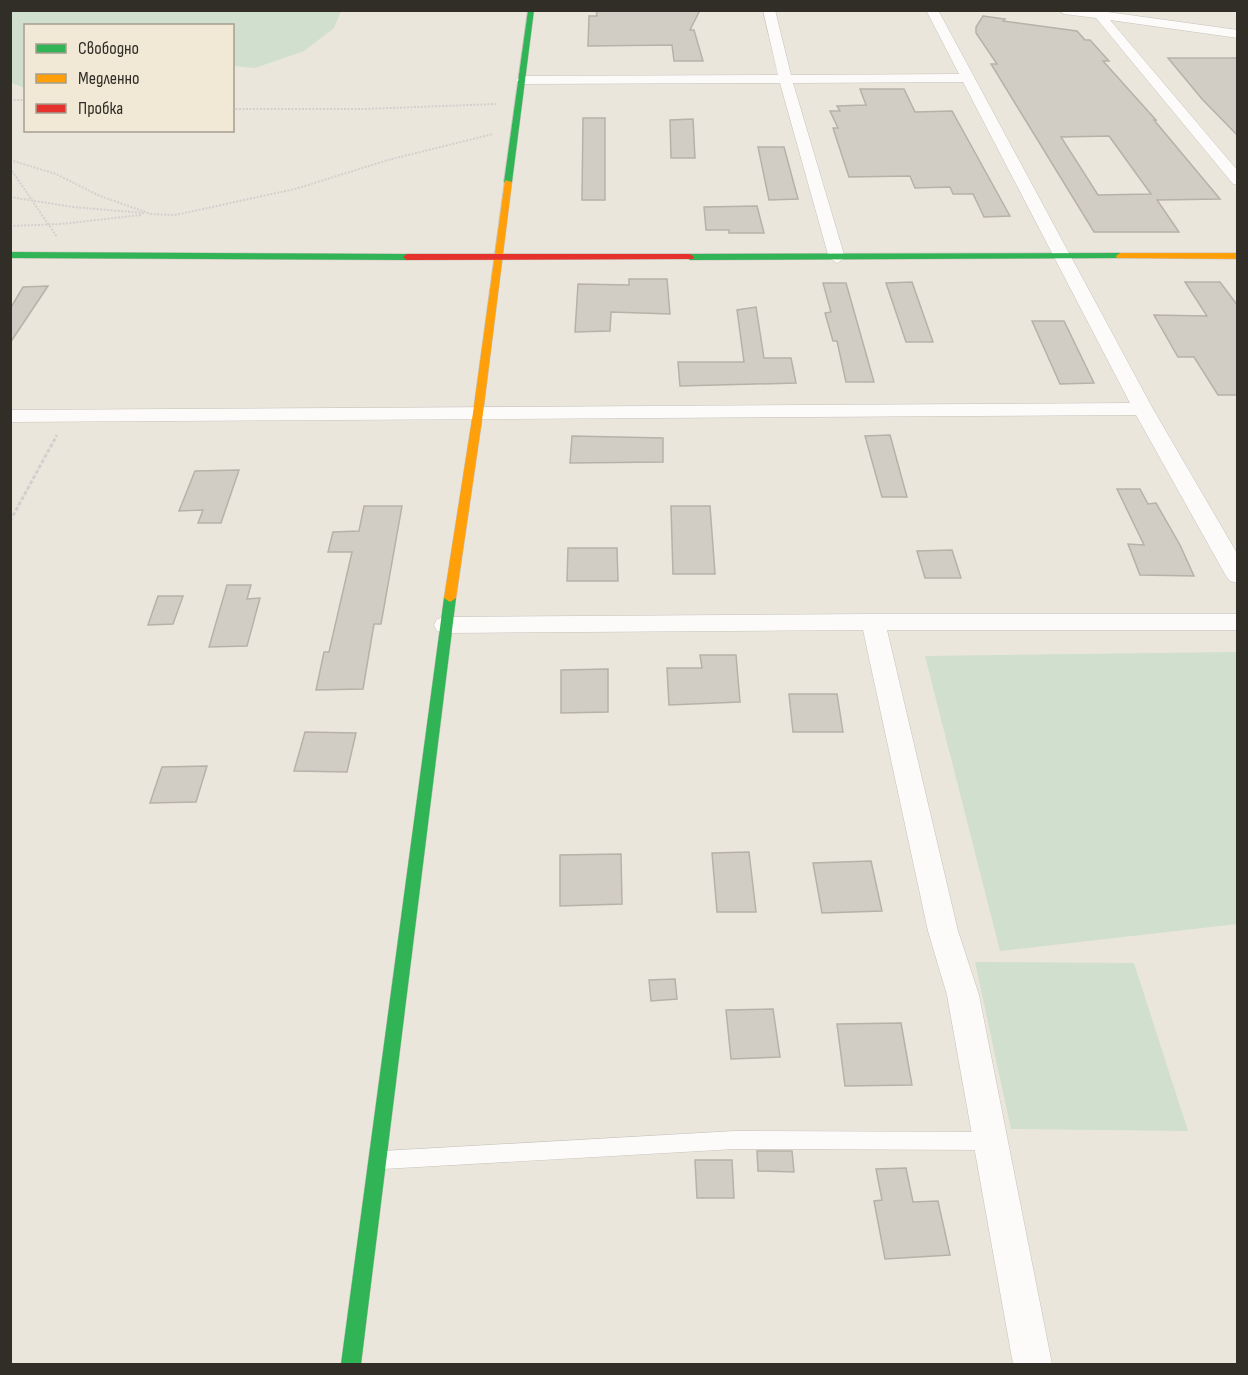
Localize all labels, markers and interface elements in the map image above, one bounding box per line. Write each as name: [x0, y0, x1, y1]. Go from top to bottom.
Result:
legend: [24, 24, 234, 132]
text: Свободно: [78, 38, 139, 59]
text: Медленно: [78, 68, 140, 89]
text: Пробка: [78, 98, 123, 119]

